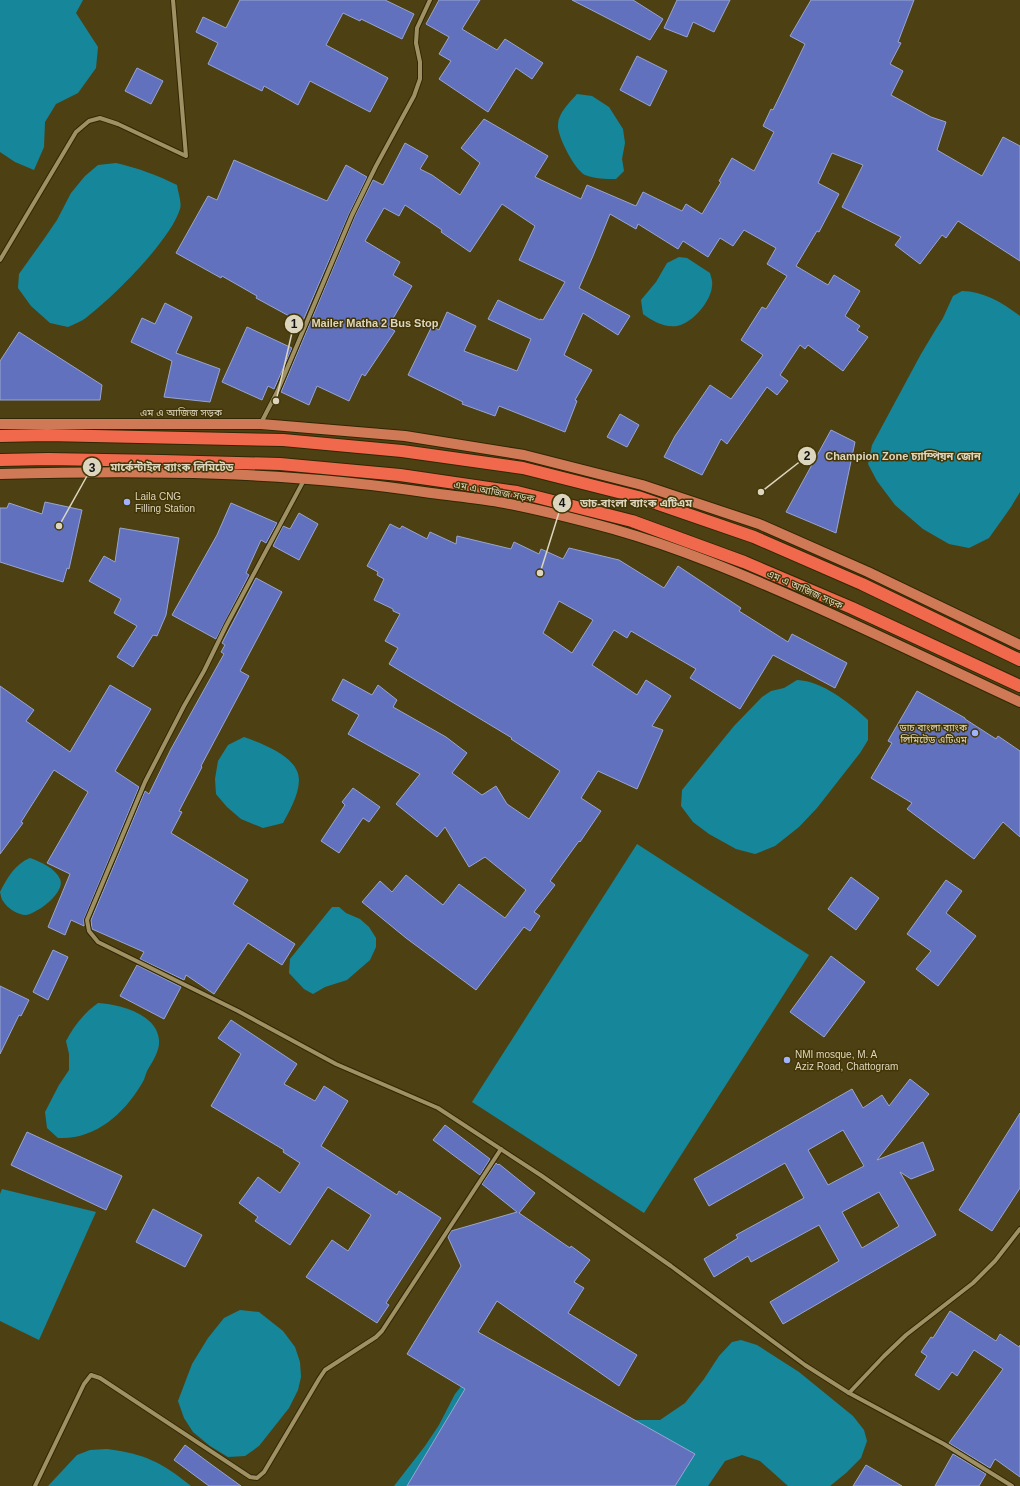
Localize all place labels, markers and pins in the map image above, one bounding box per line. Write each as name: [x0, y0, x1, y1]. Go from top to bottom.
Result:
callout: Mailer Matha 2 Bus Stop: [284, 312, 447, 335]
callout: Champion Zone চ্যাম্পিয়ন জোন: [797, 445, 988, 468]
callout: মার্কেন্টাইল ব্যাংক লিমিটেড: [82, 456, 241, 479]
place label: Laila CNG Filling Station: [135, 491, 195, 514]
callout: ডাচ-বাংলা ব্যাংক এটিএম: [552, 491, 700, 514]
marker: Laila CNG Filling Station: [122, 497, 132, 507]
place label: ডাচ বাংলা ব্যাংক লিমিটেড এটিএম: [899, 722, 968, 745]
marker: ডাচ বাংলা ব্যাংক লিমিটেড এটিএম: [970, 728, 980, 738]
place label: NMI mosque, M. A Aziz Road, Chattogram: [795, 1049, 898, 1072]
marker: NMI mosque, M. A Aziz Road, Chattogram: [782, 1055, 792, 1065]

